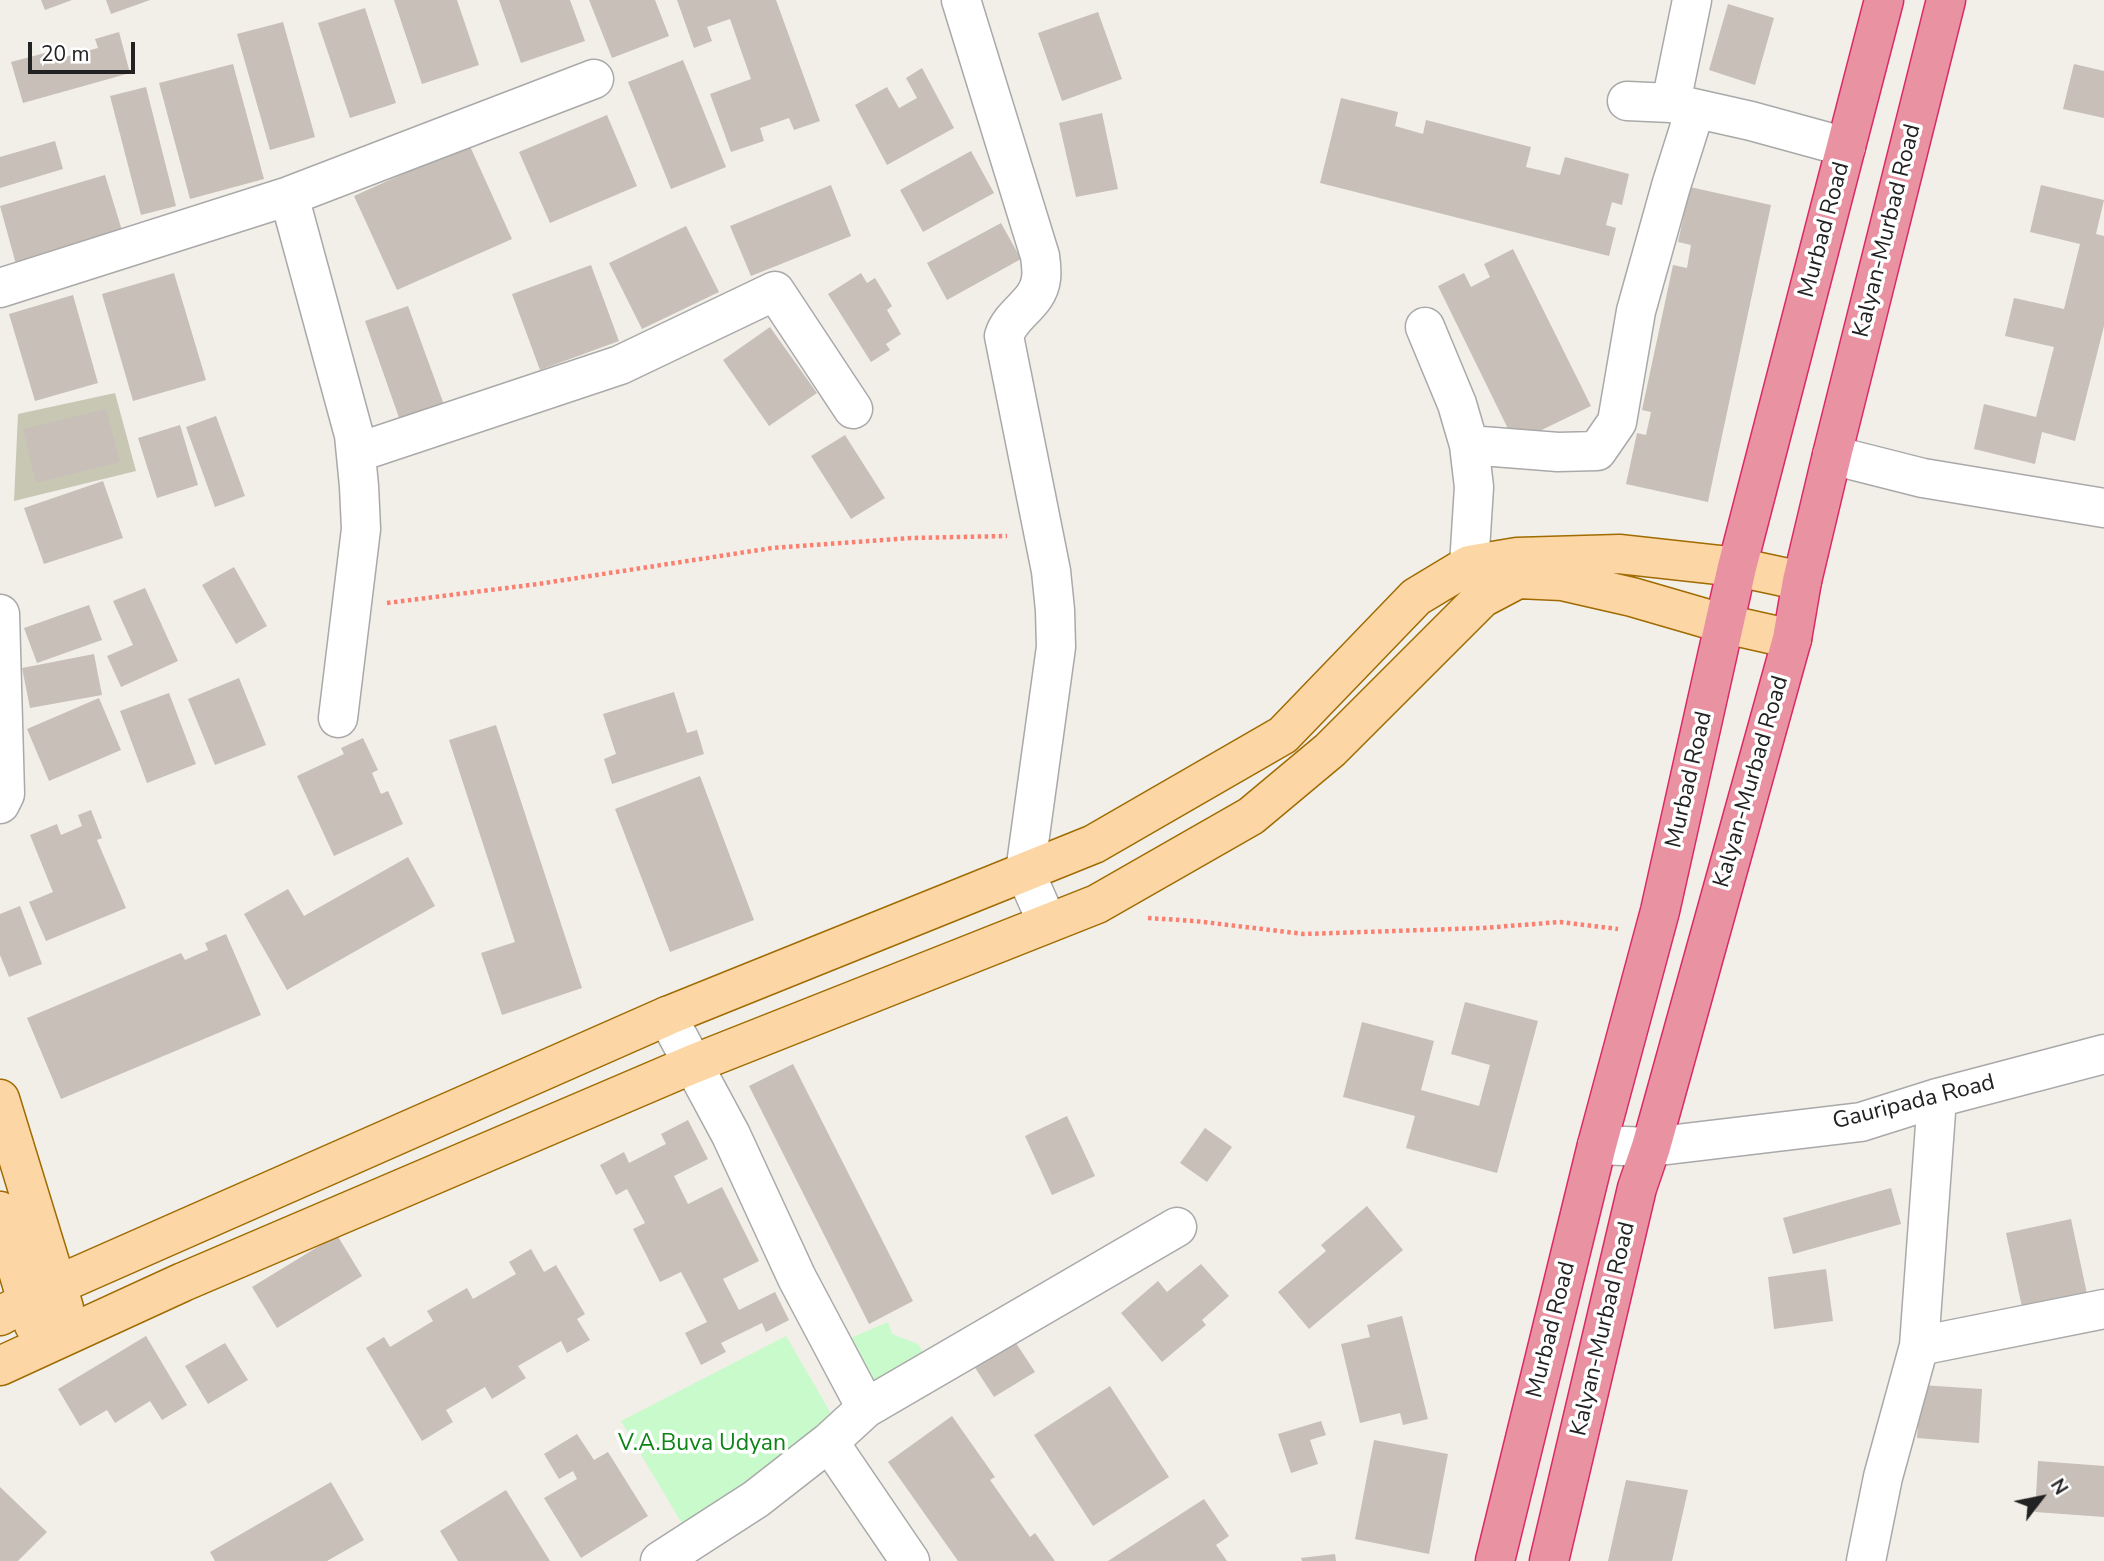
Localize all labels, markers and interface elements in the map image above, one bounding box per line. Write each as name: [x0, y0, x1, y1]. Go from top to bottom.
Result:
scale bar: [32, 28, 138, 72]
text: 20 m: [41, 40, 90, 68]
street label: Kalyan-Murbad Road: [1848, 121, 1928, 341]
street label: Murbad Road: [1794, 159, 1856, 301]
street label: Kalyan-Murbad Road: [1709, 673, 1795, 891]
street label: Murbad Road: [1661, 709, 1719, 851]
street label: Gauripada Road: [1830, 1070, 1998, 1136]
street label: Kalyan-Murbad Road: [1566, 1219, 1642, 1439]
street label: Murbad Road: [1522, 1259, 1582, 1401]
park label: V.A.Buva Udyan: [618, 1430, 786, 1458]
north arrow: [2006, 1463, 2076, 1533]
text: N: [2044, 1474, 2074, 1500]

